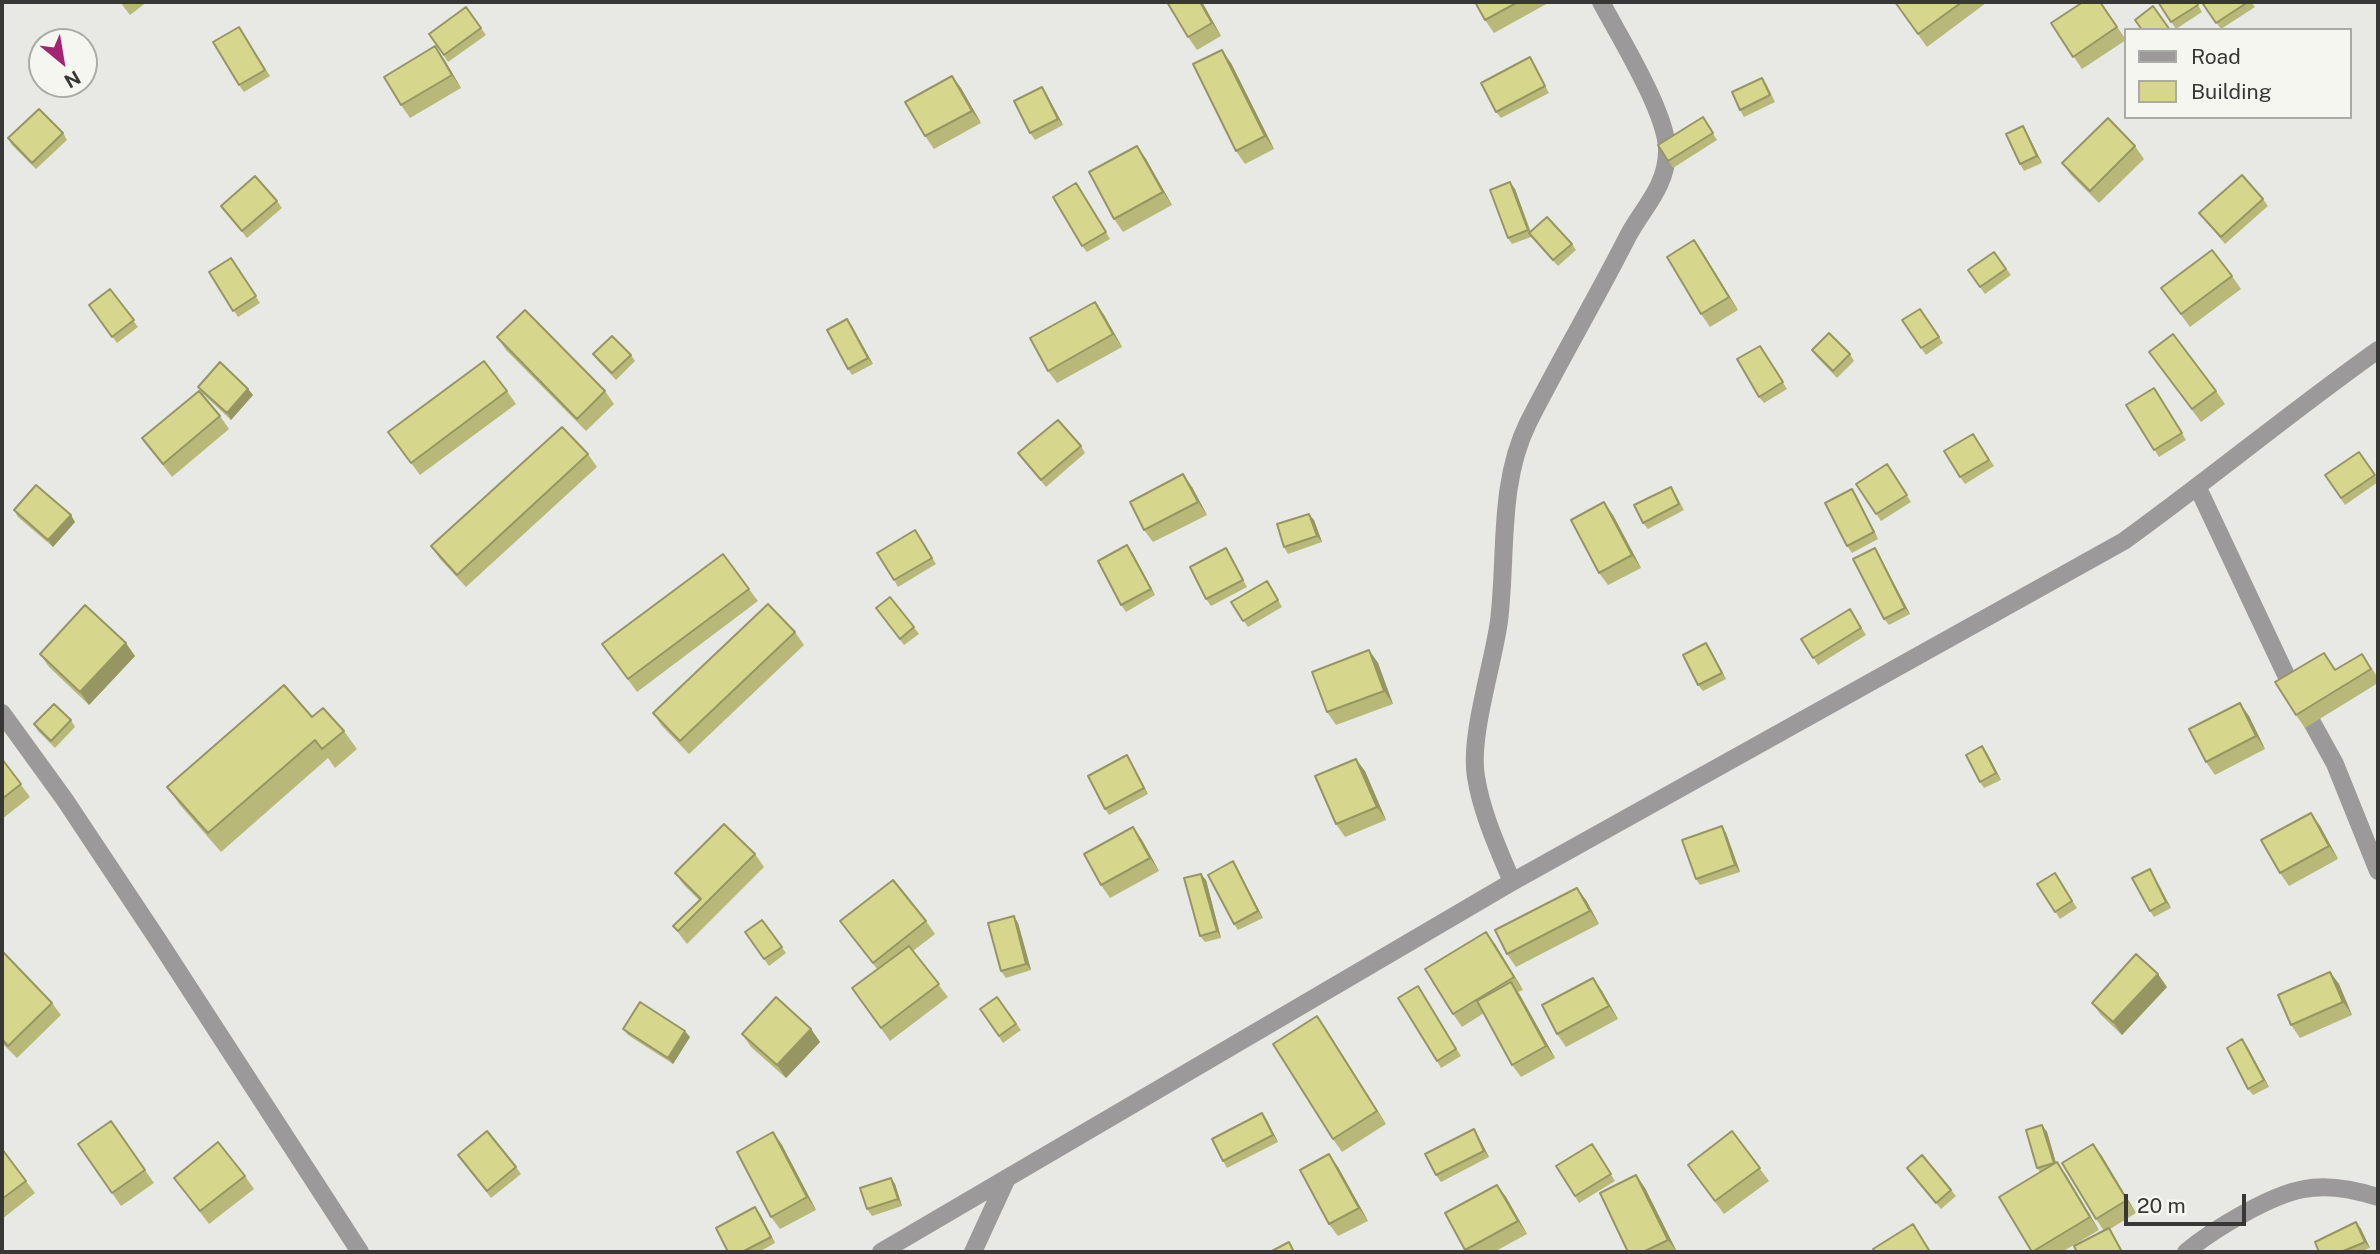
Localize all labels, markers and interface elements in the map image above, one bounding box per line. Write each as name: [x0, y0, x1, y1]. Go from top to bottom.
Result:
north arrow: [28, 28, 98, 98]
legend: [2124, 28, 2352, 119]
text: Road: [2191, 44, 2241, 69]
text: N: [61, 66, 84, 93]
text: Building: [2191, 79, 2272, 104]
scale bar: [2128, 1180, 2250, 1224]
text: 20 m: [2137, 1193, 2186, 1218]

